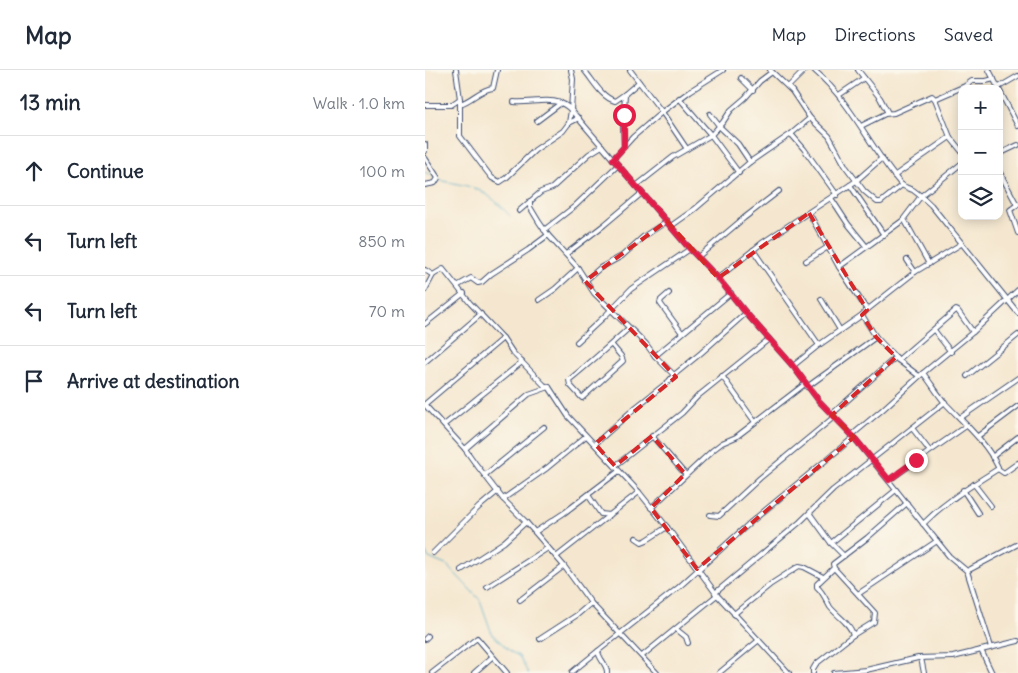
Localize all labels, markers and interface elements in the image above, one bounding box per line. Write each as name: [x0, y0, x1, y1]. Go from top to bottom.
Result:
text: Map: [25, 20, 72, 50]
text: Map: [771, 23, 806, 46]
text: Directions: [834, 23, 916, 46]
text: Saved: [944, 23, 993, 46]
map controls: [958, 85, 1003, 220]
button: +: [958, 85, 1003, 130]
text: 13 min: [20, 89, 81, 116]
text: Walk · 1.0 km: [313, 93, 405, 113]
route start: [613, 104, 636, 127]
button: −: [958, 130, 1003, 175]
icon: ahead: [20, 157, 48, 185]
text: Continue: [67, 159, 144, 183]
text: 100 m: [360, 161, 405, 181]
button: layers: [958, 175, 1003, 220]
icon: left: [20, 227, 48, 255]
text: Turn left: [67, 229, 137, 253]
text: 850 m: [358, 231, 405, 251]
icon: left: [20, 297, 48, 325]
text: Turn left: [67, 299, 137, 323]
text: 70 m: [369, 301, 405, 321]
icon: arrive: [20, 367, 48, 395]
text: Arrive at destination: [67, 369, 240, 393]
route end: [905, 449, 928, 472]

